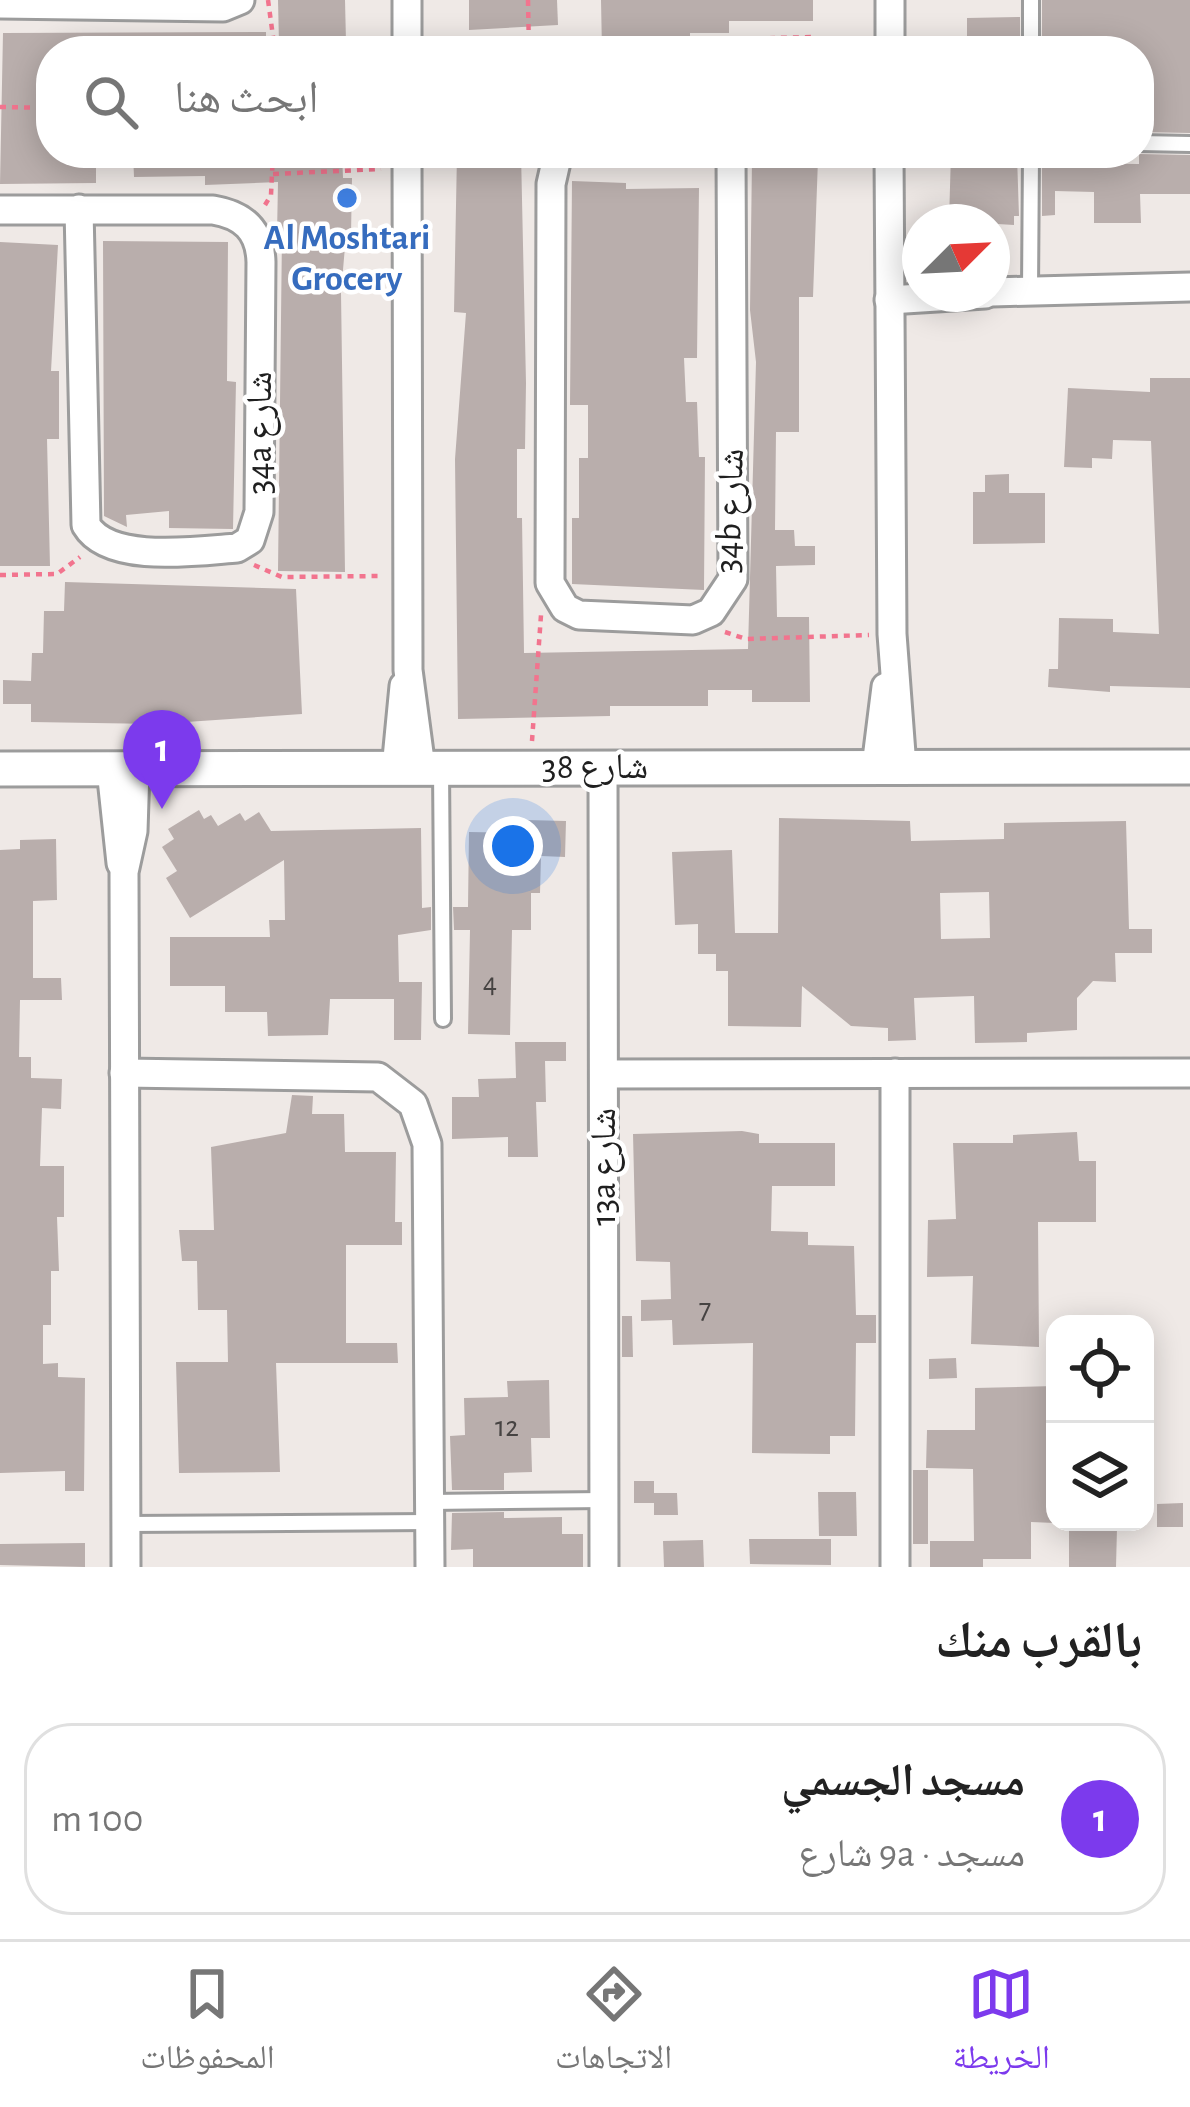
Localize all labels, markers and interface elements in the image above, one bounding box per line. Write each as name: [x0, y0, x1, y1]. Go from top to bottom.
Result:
search box: [36, 36, 1154, 168]
icon: search: [78, 69, 144, 135]
text: ابحث هنا: [174, 76, 319, 121]
marker: Al Moshtari Grocery: [334, 185, 360, 211]
north arrow: [902, 204, 1010, 312]
place label: Al Moshtari Grocery: [264, 220, 430, 297]
street label: 34a شارع: [242, 371, 281, 495]
street label: 34b شارع: [710, 448, 753, 574]
pin: 1: [123, 710, 201, 809]
street label: شارع 38: [542, 749, 648, 788]
your location: [483, 816, 543, 876]
house number: 4: [483, 968, 497, 998]
street label: 13a شارع: [586, 1108, 625, 1226]
house number: 7: [699, 1294, 711, 1324]
map controls: [1046, 1315, 1154, 1531]
button: locate: [1046, 1315, 1154, 1423]
house number: 12: [495, 1412, 519, 1442]
button: layers: [1046, 1423, 1154, 1531]
text: بالقرب منك: [935, 1616, 1142, 1667]
text: مسجد الجسمي: [781, 1759, 1025, 1804]
text: 100 m: [51, 1800, 143, 1839]
text: 1: [1093, 1800, 1107, 1839]
text: مسجد · 9a شارع: [798, 1835, 1025, 1874]
tab: المحفوظات: [140, 1961, 275, 2089]
tab: الاتجاهات: [555, 1961, 672, 2089]
tab: الخريطة: [953, 1961, 1050, 2089]

